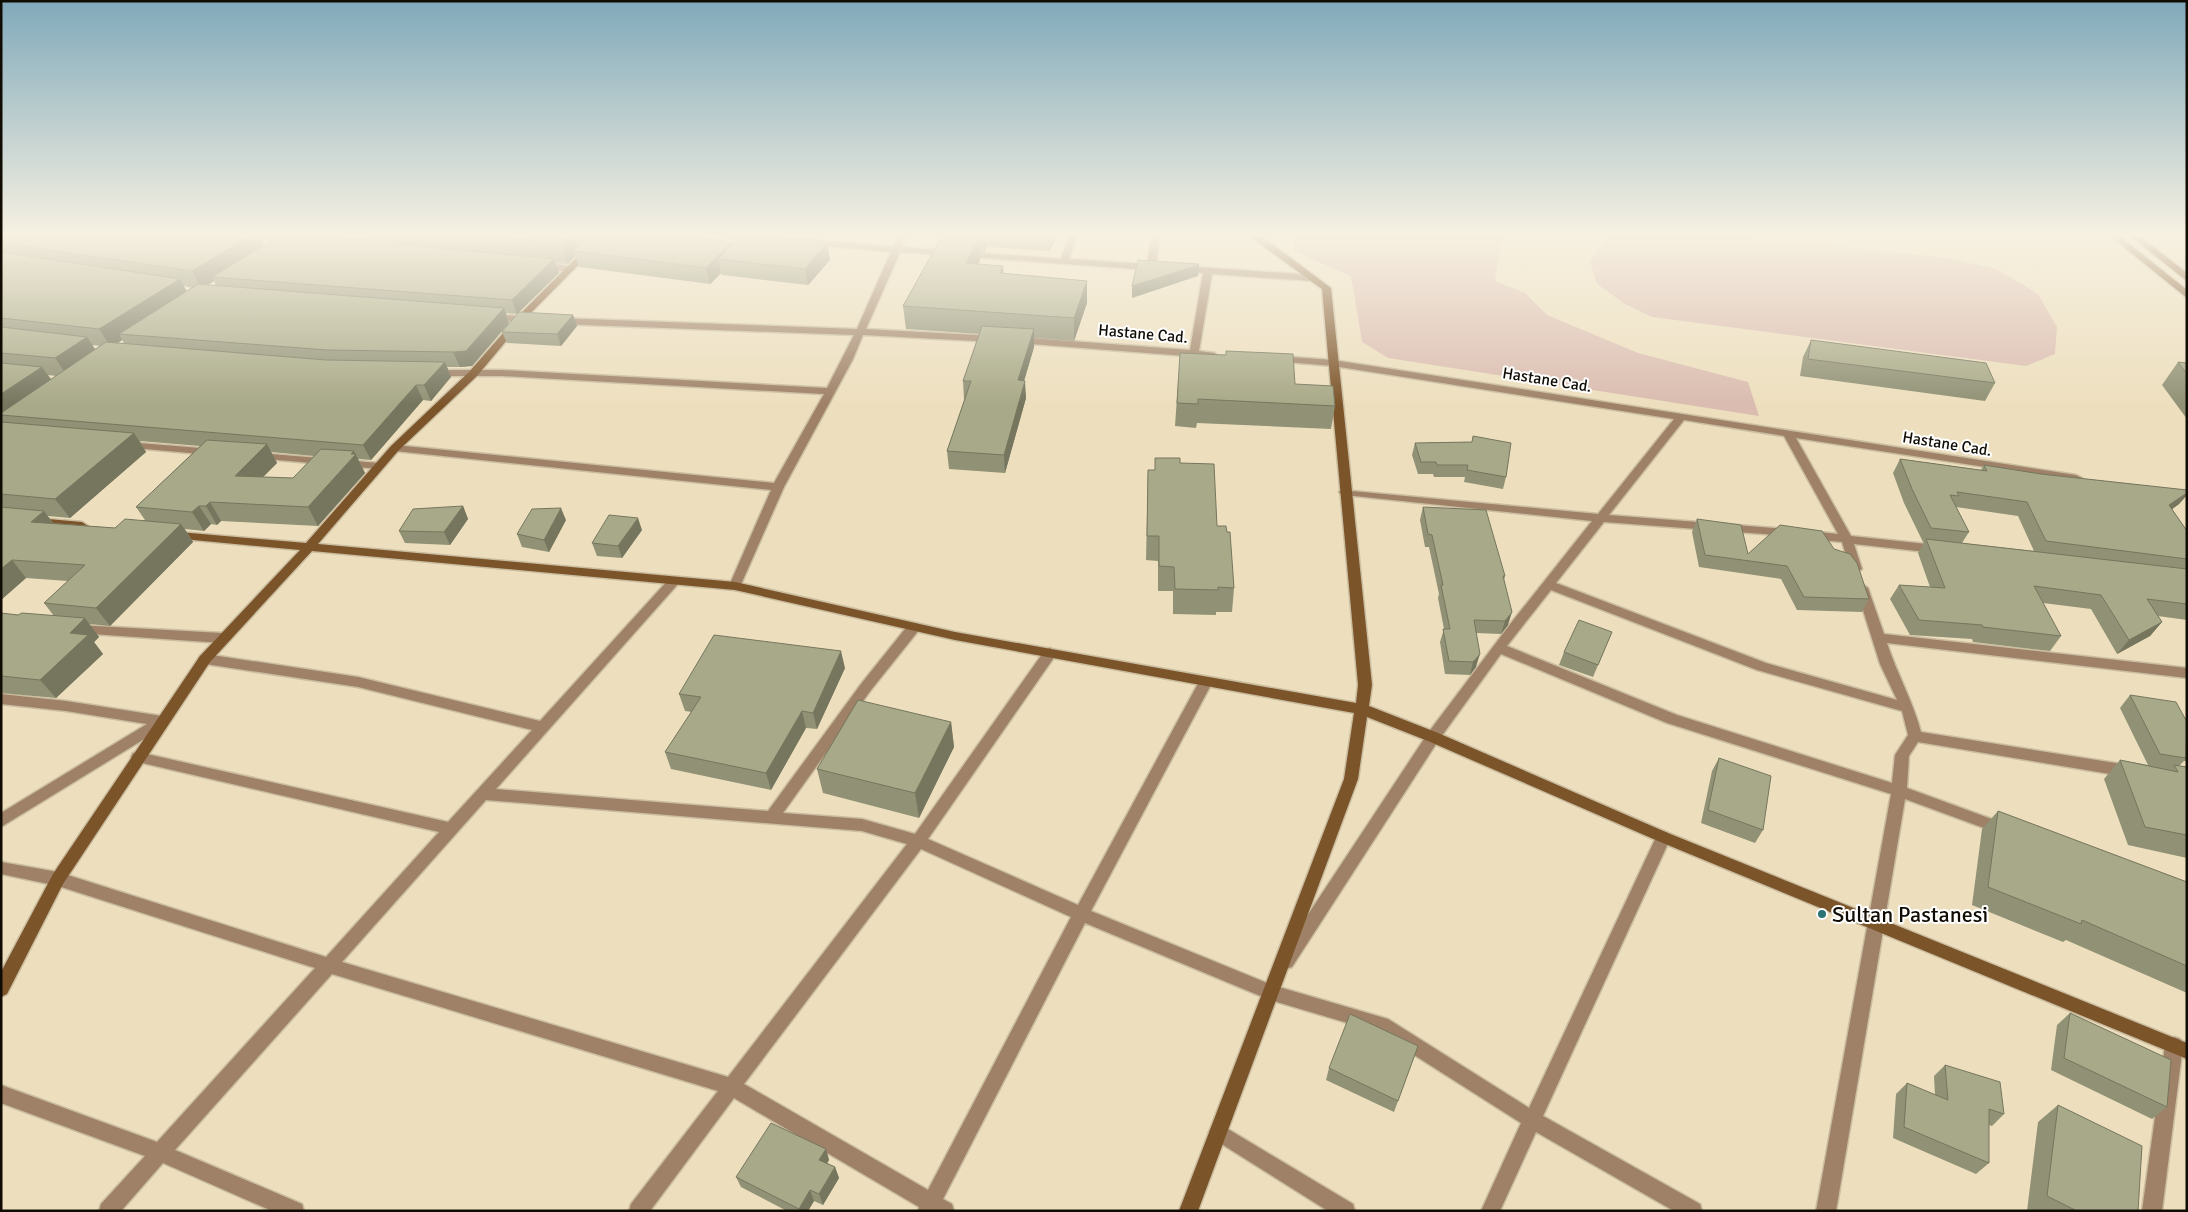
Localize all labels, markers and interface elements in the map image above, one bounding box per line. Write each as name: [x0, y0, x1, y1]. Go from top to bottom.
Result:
street label: Hastane Cad.: [1097, 320, 1189, 348]
street label: Hastane Cad.: [1501, 363, 1593, 397]
street label: Hastane Cad.: [1901, 427, 1993, 461]
place label: Sultan Pastanesi: [1832, 901, 1988, 928]
marker: Sultan Pastanesi: [1816, 908, 1828, 920]

